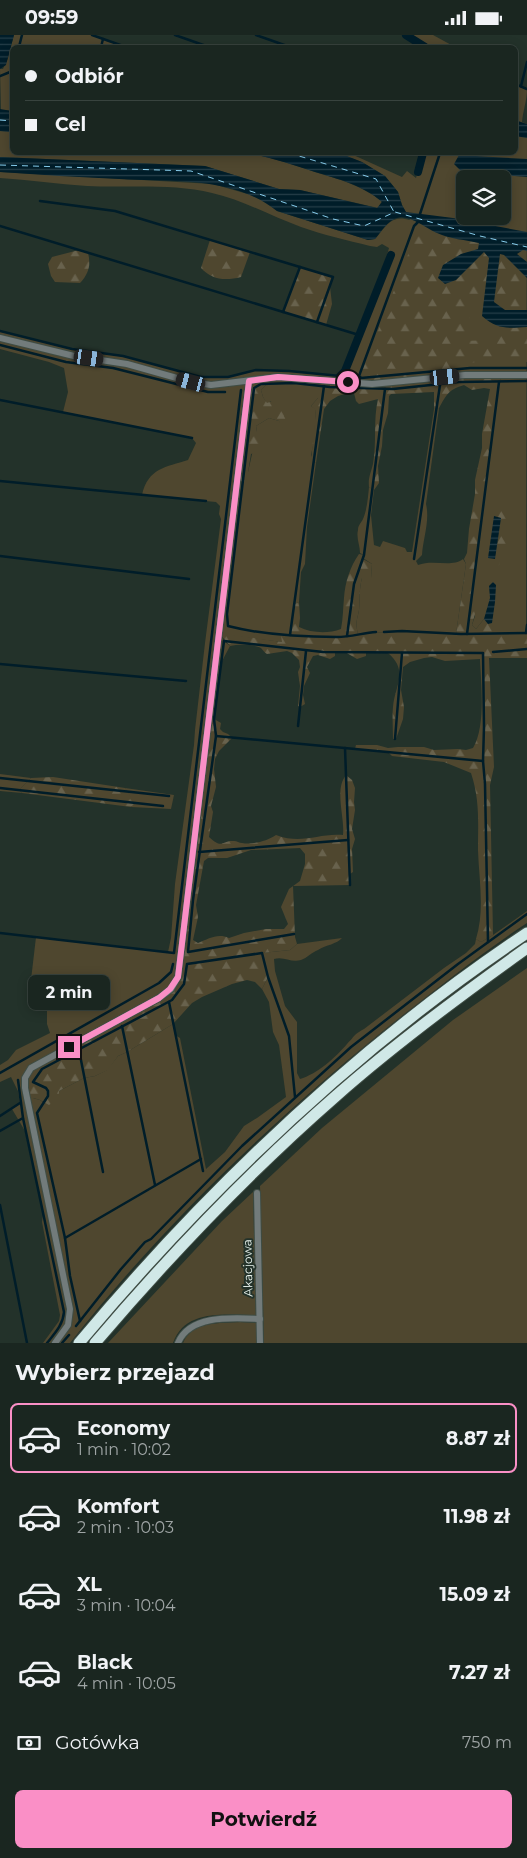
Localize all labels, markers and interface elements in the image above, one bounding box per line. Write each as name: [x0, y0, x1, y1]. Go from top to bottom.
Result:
text: 09:59: [25, 6, 78, 29]
text: Odbiór: [55, 65, 124, 88]
text: Cel: [55, 113, 86, 136]
map controls: [456, 170, 511, 225]
button: layers: [456, 170, 511, 225]
car: [73, 348, 104, 368]
car: [429, 368, 460, 386]
car: [174, 371, 207, 393]
route start: [337, 371, 359, 393]
callout: 2 min: [28, 975, 110, 1009]
text: 2 min: [46, 983, 92, 1002]
route end: [58, 1036, 80, 1058]
street label: Akacjowa: [239, 1239, 256, 1297]
text: Wybierz przejazd: [15, 1359, 215, 1386]
icon: car: [17, 1416, 62, 1461]
text: Economy: [77, 1417, 170, 1440]
text: 8.87 zł: [446, 1427, 510, 1450]
text: 1 min · 10:02: [77, 1440, 171, 1459]
icon: car: [17, 1494, 62, 1539]
text: Komfort: [77, 1495, 159, 1518]
text: 11.98 zł: [444, 1505, 510, 1528]
text: 2 min · 10:03: [77, 1518, 174, 1537]
icon: car: [17, 1572, 62, 1617]
text: XL: [77, 1573, 102, 1596]
text: 15.09 zł: [440, 1583, 510, 1606]
text: 3 min · 10:04: [77, 1596, 176, 1615]
icon: car: [17, 1650, 62, 1695]
text: Black: [77, 1651, 133, 1674]
text: 7.27 zł: [449, 1661, 510, 1684]
text: 4 min · 10:05: [77, 1674, 176, 1693]
icon: cash: [15, 1729, 43, 1757]
text: Gotówka: [55, 1731, 140, 1754]
text: 750 m: [462, 1733, 512, 1752]
button: Potwierdź: [15, 1790, 512, 1848]

